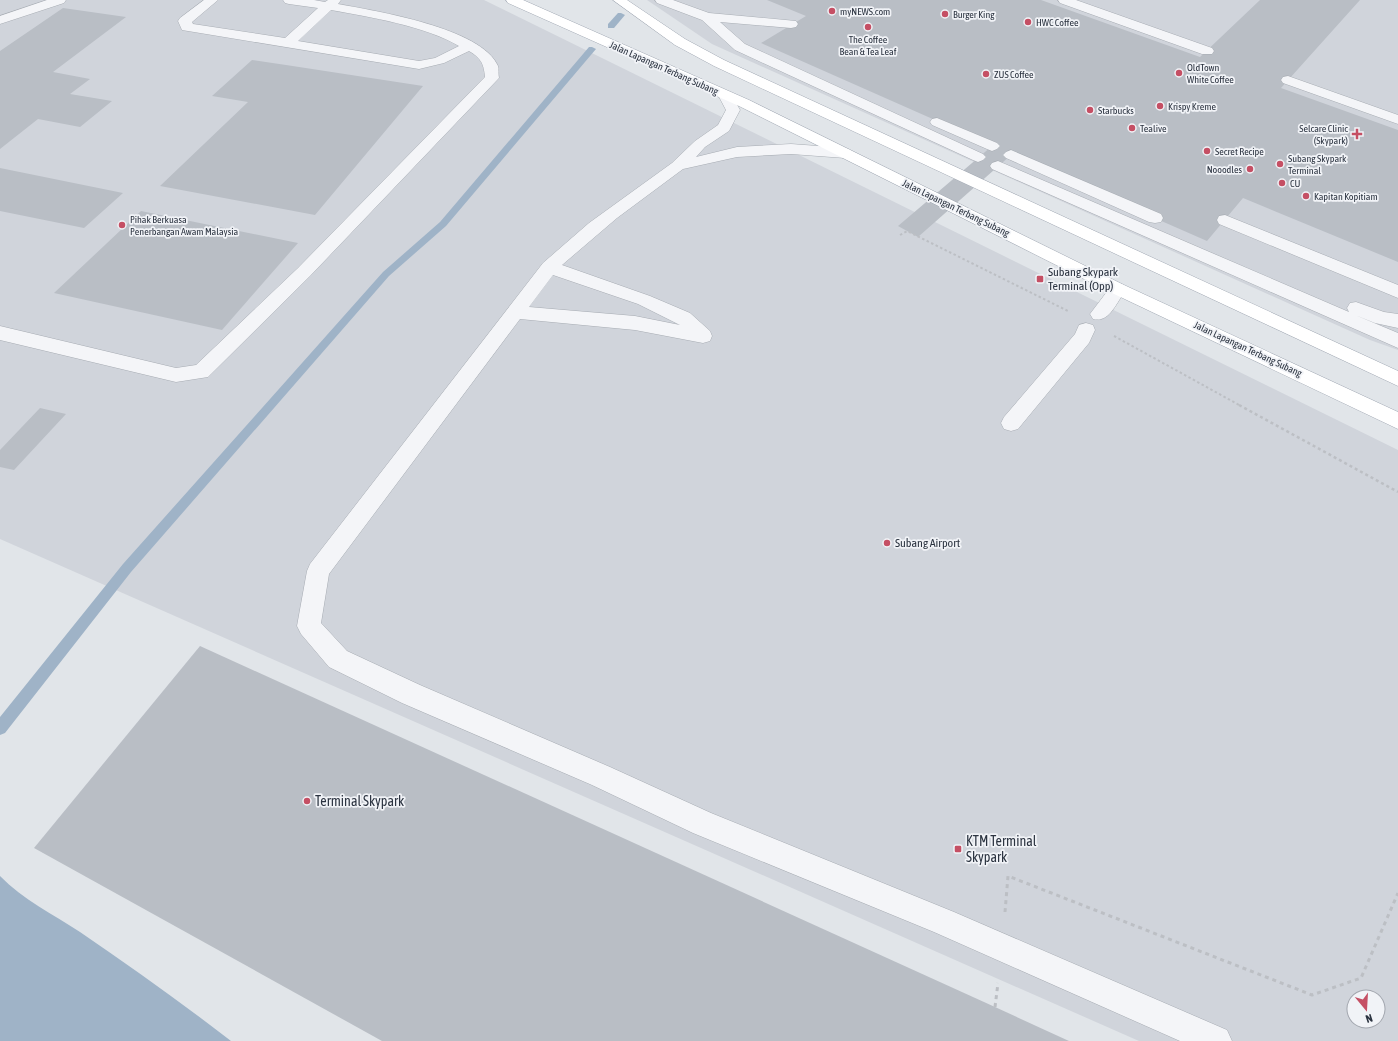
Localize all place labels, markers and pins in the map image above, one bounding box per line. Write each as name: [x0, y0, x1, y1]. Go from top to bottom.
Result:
marker: myNEWS.com: [827, 6, 837, 16]
place label: myNEWS.com: [840, 6, 890, 17]
marker: Burger King: [940, 9, 950, 19]
place label: Burger King: [953, 9, 995, 20]
marker: HWC Coffee: [1023, 17, 1033, 27]
place label: HWC Coffee: [1036, 17, 1079, 28]
marker: The Coffee Bean & Tea Leaf: [863, 22, 873, 32]
place label: The Coffee Bean & Tea Leaf: [840, 34, 897, 57]
place label: OldTown White Coffee: [1187, 62, 1234, 85]
marker: OldTown White Coffee: [1174, 68, 1184, 78]
marker: ZUS Coffee: [981, 69, 991, 79]
place label: ZUS Coffee: [994, 69, 1034, 80]
marker: Krispy Kreme: [1155, 101, 1165, 111]
place label: Krispy Kreme: [1168, 101, 1216, 112]
marker: Starbucks: [1085, 105, 1095, 115]
place label: Starbucks: [1098, 105, 1134, 116]
marker: Tealive: [1127, 123, 1137, 133]
place label: Tealive: [1140, 123, 1167, 134]
place label: Selcare Clinic (Skypark): [1299, 123, 1348, 146]
marker: Selcare Clinic (Skypark): [1351, 128, 1363, 140]
marker: Secret Recipe: [1202, 146, 1212, 156]
place label: Secret Recipe: [1215, 146, 1264, 157]
place label: Subang Skypark Terminal: [1288, 153, 1347, 176]
marker: Subang Skypark Terminal: [1275, 159, 1285, 169]
place label: Nooodles: [1207, 164, 1242, 175]
marker: Nooodles: [1245, 164, 1255, 174]
marker: CU: [1277, 178, 1287, 188]
place label: CU: [1290, 178, 1301, 189]
marker: Kapitan Kopitiam: [1301, 191, 1311, 201]
place label: Kapitan Kopitiam: [1314, 191, 1378, 202]
place label: Pihak Berkuasa Penerbangan Awam Malaysia: [130, 214, 238, 237]
marker: Pihak Berkuasa Penerbangan Awam Malaysia: [117, 220, 127, 230]
place label: Subang Skypark Terminal (Opp): [1048, 265, 1119, 293]
marker: Subang Skypark Terminal (Opp): [1035, 274, 1045, 284]
place label: Subang Airport: [895, 536, 961, 550]
marker: Subang Airport: [882, 538, 892, 548]
place label: Terminal Skypark: [315, 793, 404, 809]
marker: Terminal Skypark: [302, 796, 312, 806]
place label: KTM Terminal Skypark: [966, 833, 1037, 865]
marker: KTM Terminal Skypark: [953, 844, 963, 854]

